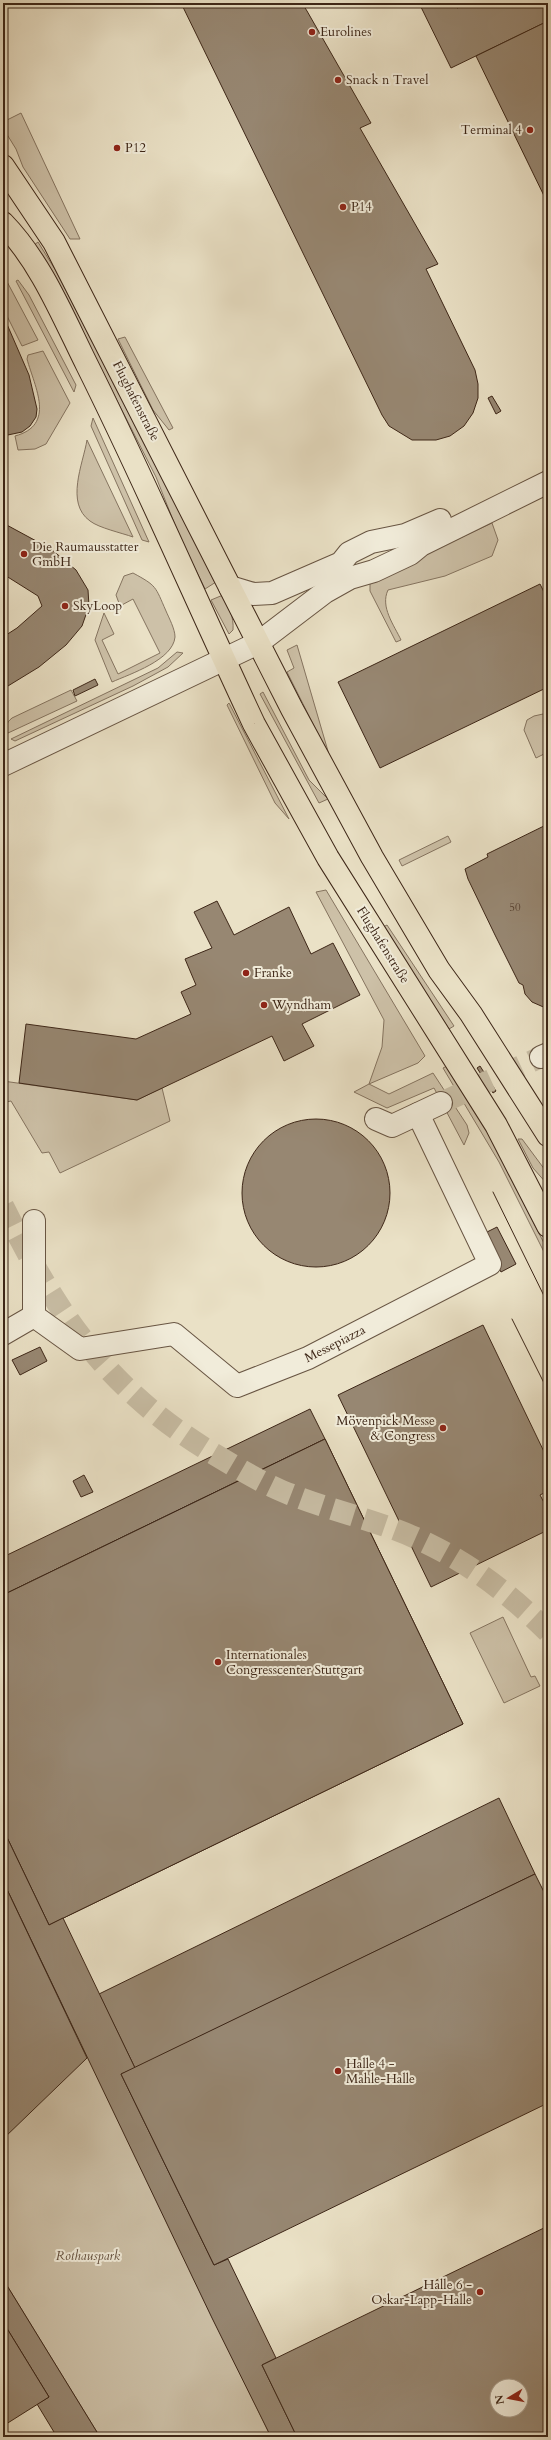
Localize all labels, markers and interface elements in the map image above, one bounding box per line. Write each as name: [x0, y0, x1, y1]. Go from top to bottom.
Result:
place label: Eurolines: [320, 23, 372, 41]
marker: Eurolines: [307, 27, 317, 37]
place label: Snack n Travel: [346, 71, 429, 89]
marker: Snack n Travel: [333, 75, 343, 85]
place label: Terminal 4: [461, 121, 522, 139]
marker: Terminal 4: [525, 125, 535, 135]
place label: P12: [125, 139, 146, 157]
marker: P12: [112, 143, 122, 153]
place label: P14: [351, 198, 372, 216]
marker: P14: [338, 202, 348, 212]
street label: Flughafenstraße: [108, 358, 164, 444]
place label: Die Raumausstatter GmbH: [32, 538, 139, 571]
marker: Die Raumausstatter GmbH: [19, 549, 29, 559]
place label: SkyLoop: [73, 597, 122, 615]
marker: SkyLoop: [60, 601, 70, 611]
house number: 50: [509, 900, 521, 915]
street label: Flughafenstraße: [352, 903, 414, 987]
place label: Franke: [254, 964, 292, 982]
marker: Franke: [241, 968, 251, 978]
place label: Wyndham: [271, 996, 331, 1014]
marker: Wyndham: [259, 1000, 269, 1010]
street label: Messepiazza: [301, 1321, 369, 1367]
place label: Mövenpick Messe & Congress: [336, 1412, 435, 1445]
marker: Mövenpick Messe & Congress: [438, 1423, 448, 1433]
place label: Internationales Congresscenter Stuttgart: [226, 1646, 362, 1679]
marker: Internationales Congresscenter Stuttgart: [213, 1657, 223, 1667]
place label: Halle 4 - Mahle-Halle: [346, 2055, 415, 2088]
marker: Halle 4 - Mahle-Halle: [333, 2066, 343, 2076]
park label: Rothauspark: [56, 2247, 121, 2265]
place label: Halle 6 - Oskar-Lapp-Halle: [371, 2276, 472, 2309]
marker: Halle 6 - Oskar-Lapp-Halle: [475, 2287, 485, 2297]
north arrow: [489, 2378, 529, 2418]
text: N: [491, 2393, 508, 2406]

